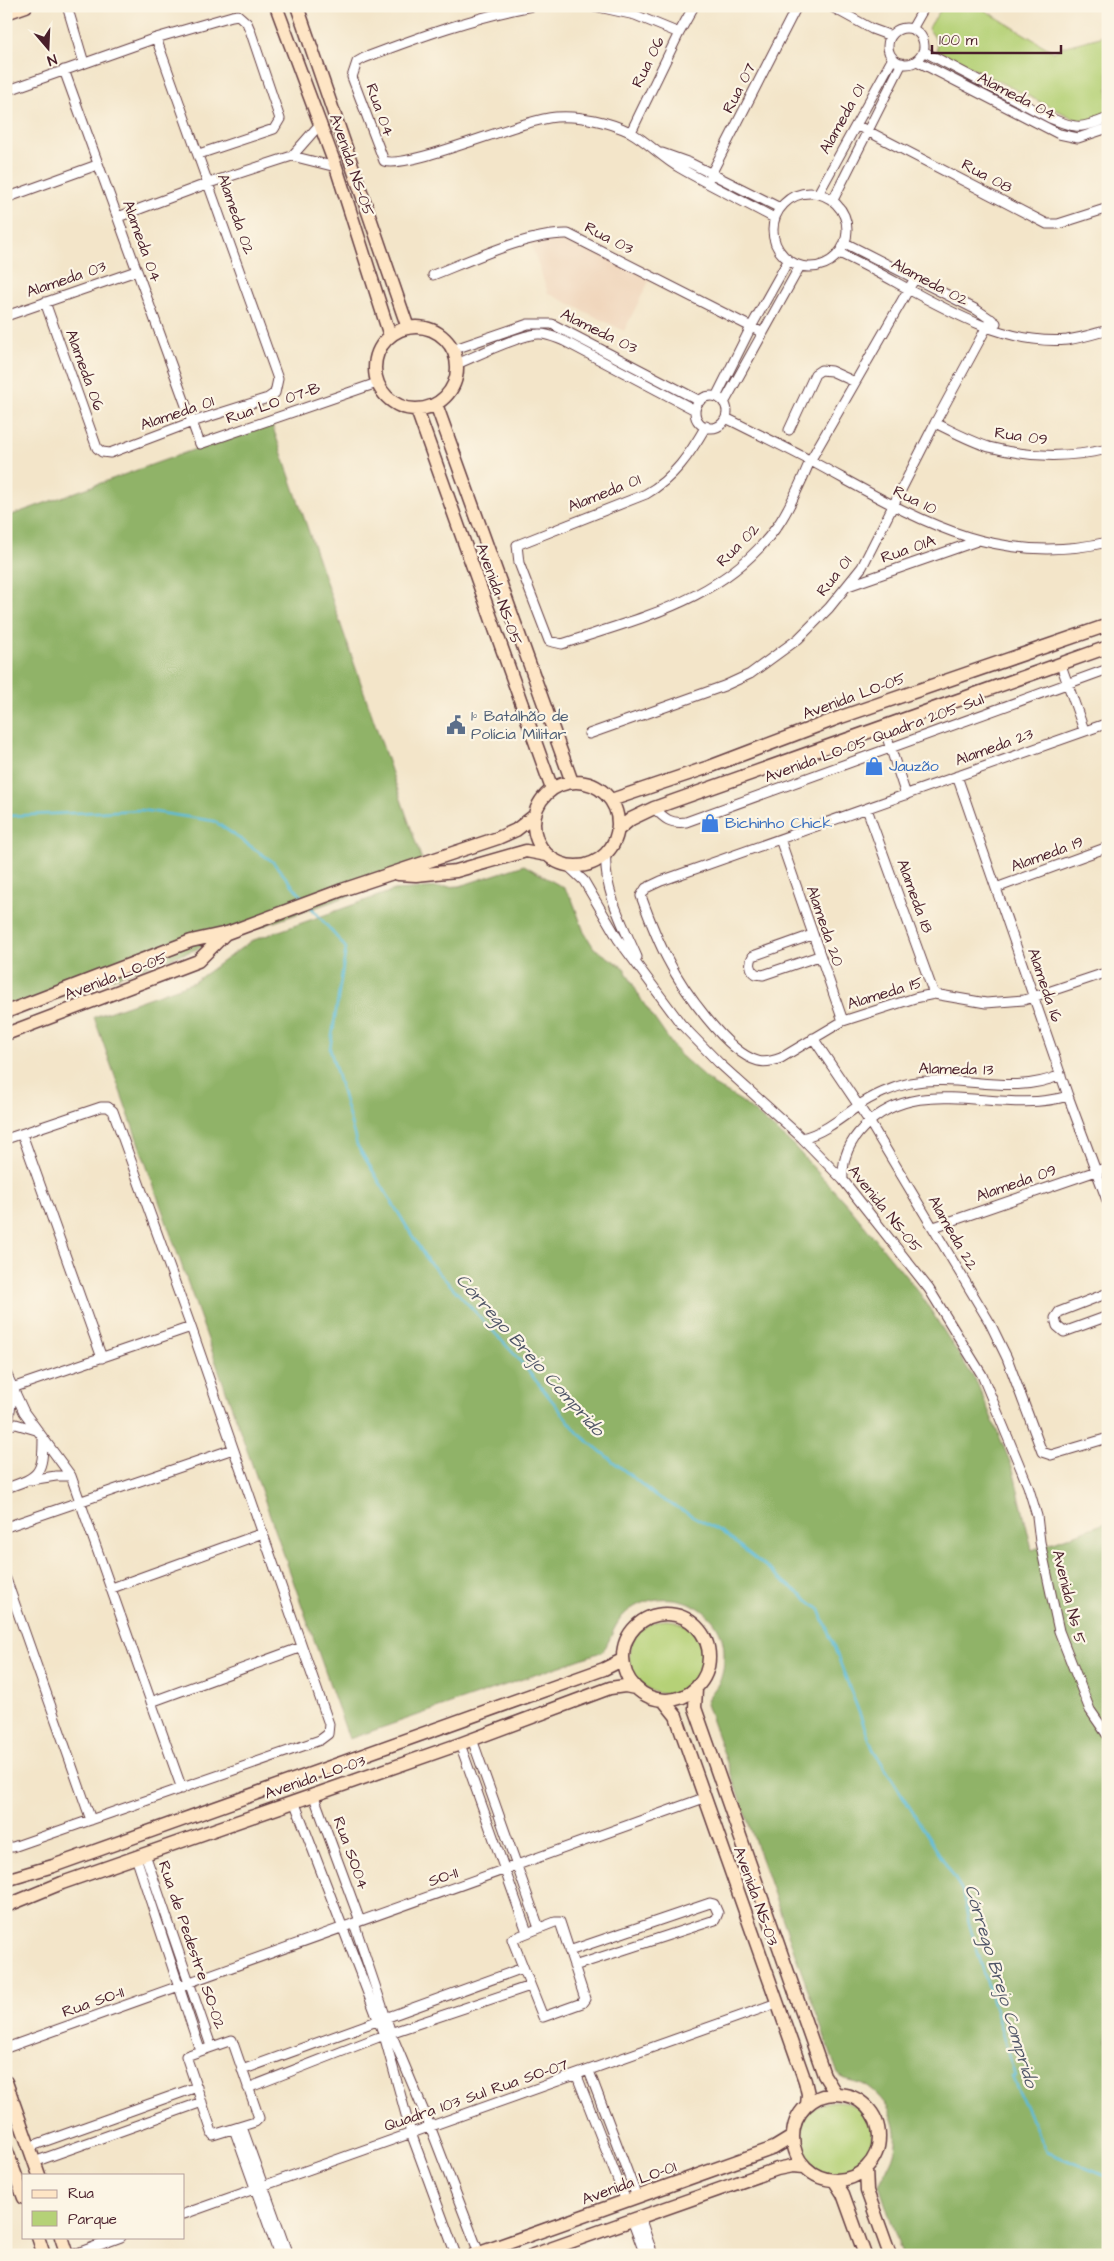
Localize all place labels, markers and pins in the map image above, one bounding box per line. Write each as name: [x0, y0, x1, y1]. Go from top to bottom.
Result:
place label: 1º Batalhão de Polícia Militar: [471, 705, 569, 745]
public building icon: 1º Batalhão de Polícia Militar: [445, 714, 467, 736]
shop icon: Jauzão: [863, 755, 885, 777]
place label: Jauzão: [889, 755, 939, 777]
shop icon: Bichinho Chick: [699, 812, 721, 834]
place label: Bichinho Chick: [725, 812, 832, 834]

